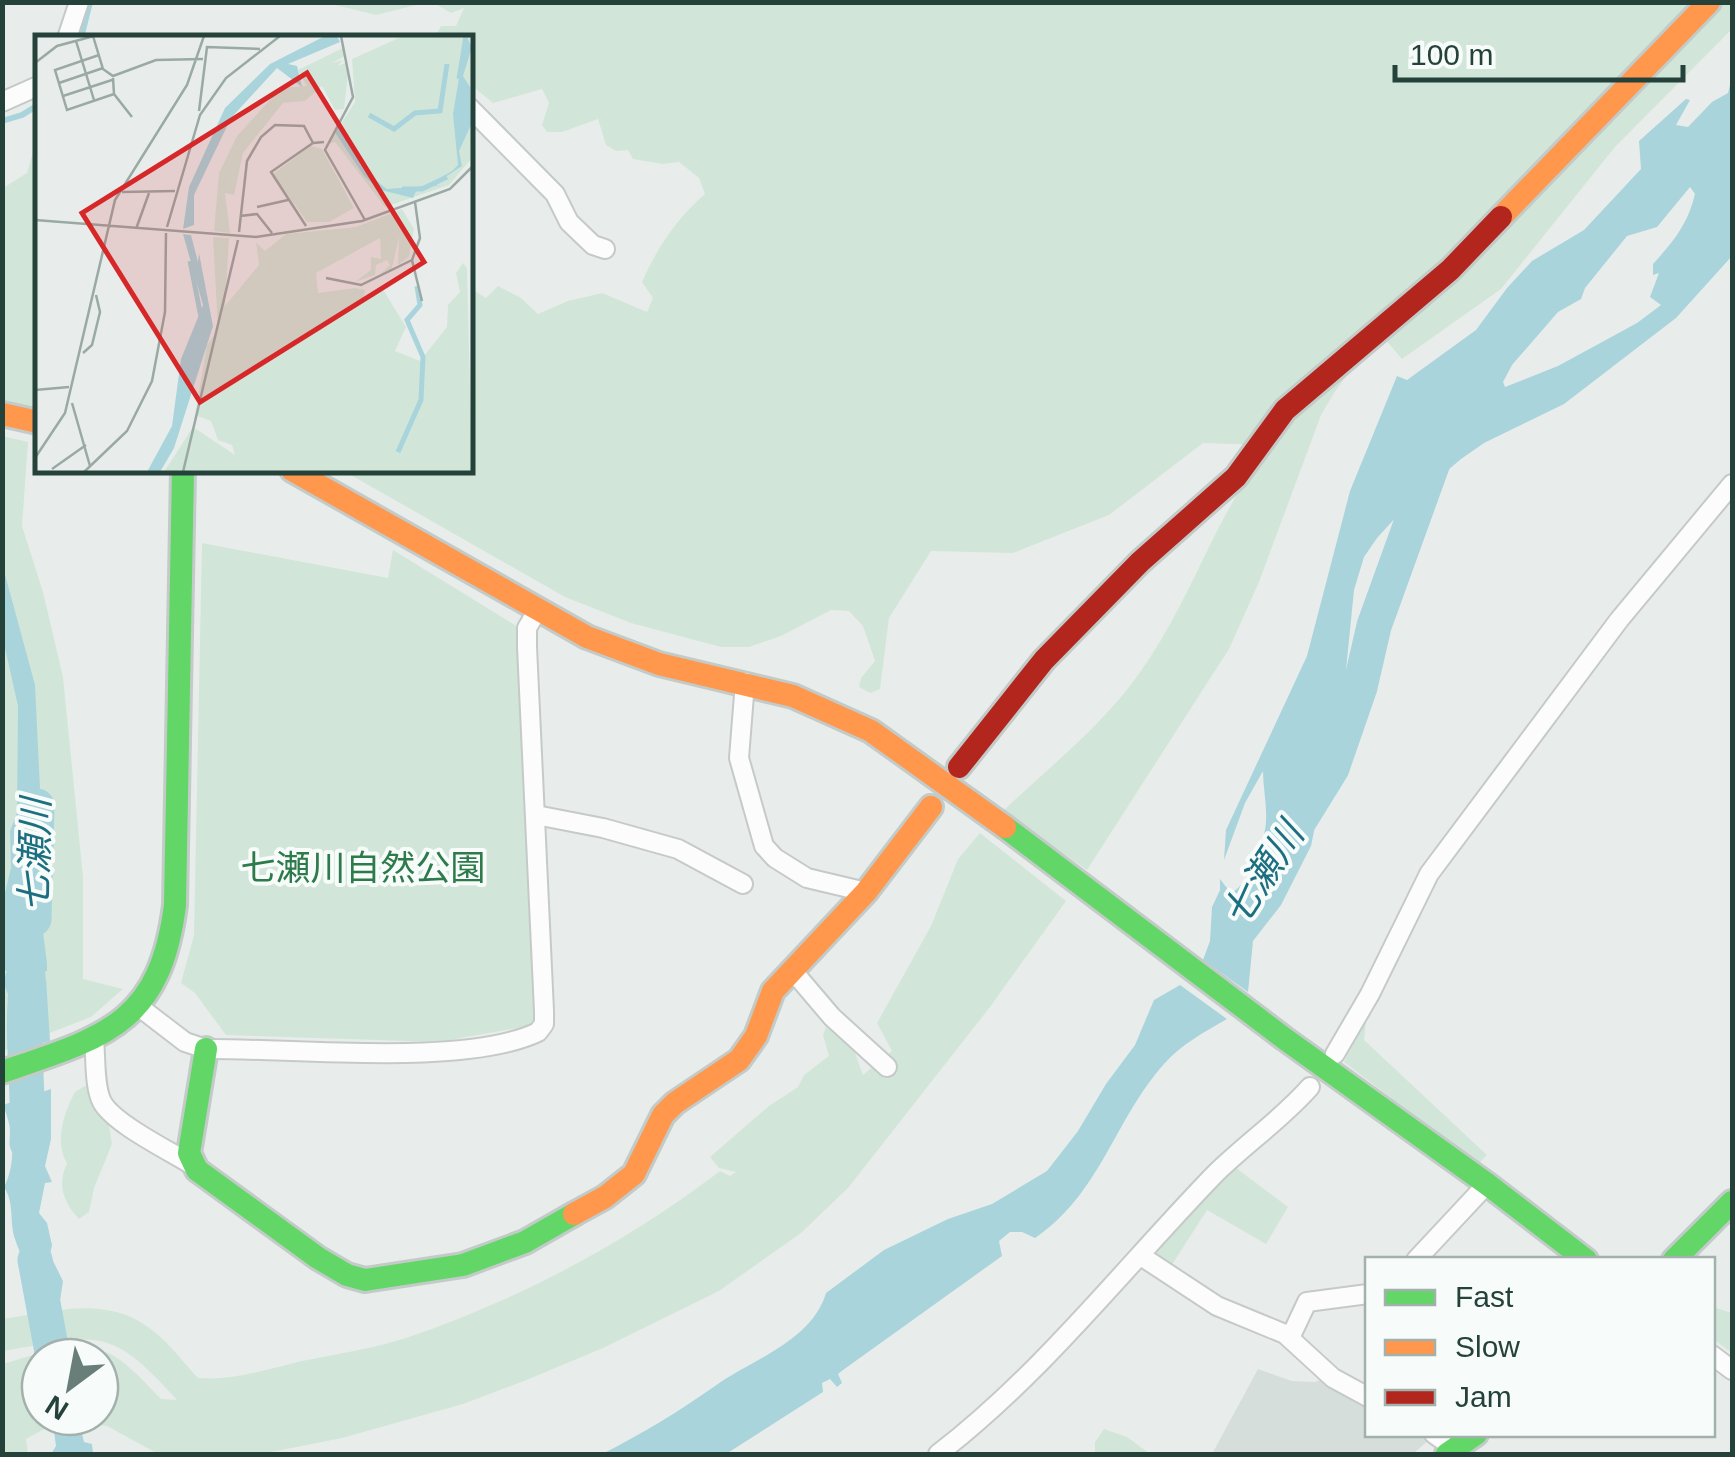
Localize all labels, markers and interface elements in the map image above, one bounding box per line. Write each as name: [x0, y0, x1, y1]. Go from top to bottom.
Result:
scale bar: [1395, 20, 1682, 82]
inset map: [35, 35, 472, 472]
text: 100 m: [1410, 38, 1493, 71]
water label: 七瀬川: [13, 794, 57, 912]
water label: 七瀬川: [1214, 811, 1314, 933]
park label: 七瀬川自然公園: [240, 848, 486, 887]
legend: [1365, 1257, 1715, 1437]
text: Fast: [1455, 1280, 1514, 1313]
text: Slow: [1455, 1330, 1520, 1363]
north arrow: [20, 1337, 120, 1437]
text: Jam: [1455, 1380, 1512, 1413]
text: N: [40, 1389, 74, 1426]

